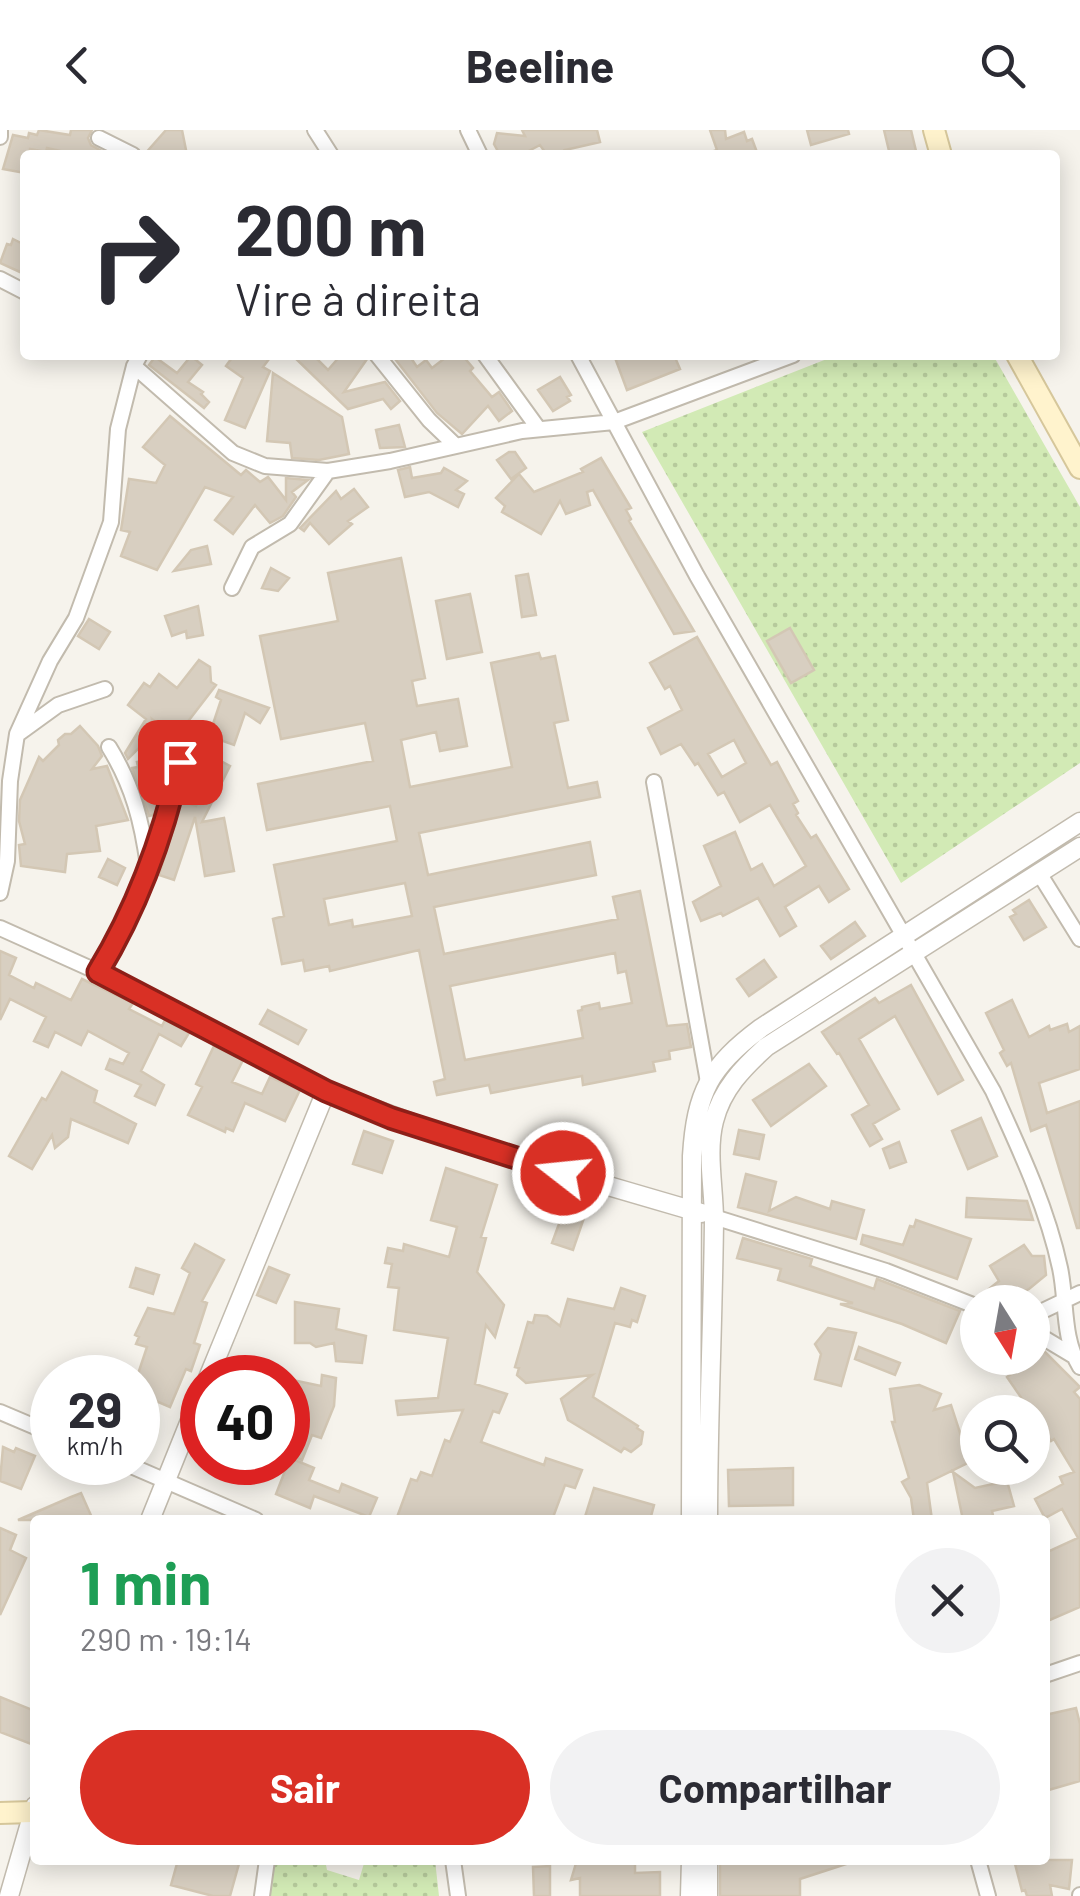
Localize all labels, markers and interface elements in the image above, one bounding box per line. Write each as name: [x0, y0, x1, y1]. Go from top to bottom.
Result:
icon: back: [50, 38, 105, 93]
text: Beeline: [466, 38, 614, 92]
icon: search: [975, 38, 1030, 93]
text: 200 m: [235, 186, 426, 270]
icon: right: [70, 190, 200, 320]
text: Vire à direita: [235, 271, 481, 325]
pin: [138, 720, 223, 805]
icon: arrive: [153, 735, 208, 790]
position arrow: [511, 1121, 615, 1225]
north arrow: [960, 1285, 1050, 1375]
map controls: [960, 1285, 1050, 1485]
speed limit sign: 40: [180, 1355, 310, 1485]
text: 29: [68, 1378, 122, 1438]
button: search: [960, 1395, 1050, 1485]
text: km/h: [67, 1430, 123, 1460]
text: 1 min: [80, 1545, 211, 1617]
button: close: [895, 1548, 1000, 1653]
text: 290 m · 19:14: [80, 1619, 252, 1657]
button: Sair: [80, 1730, 530, 1845]
button: Compartilhar: [550, 1730, 1000, 1845]

